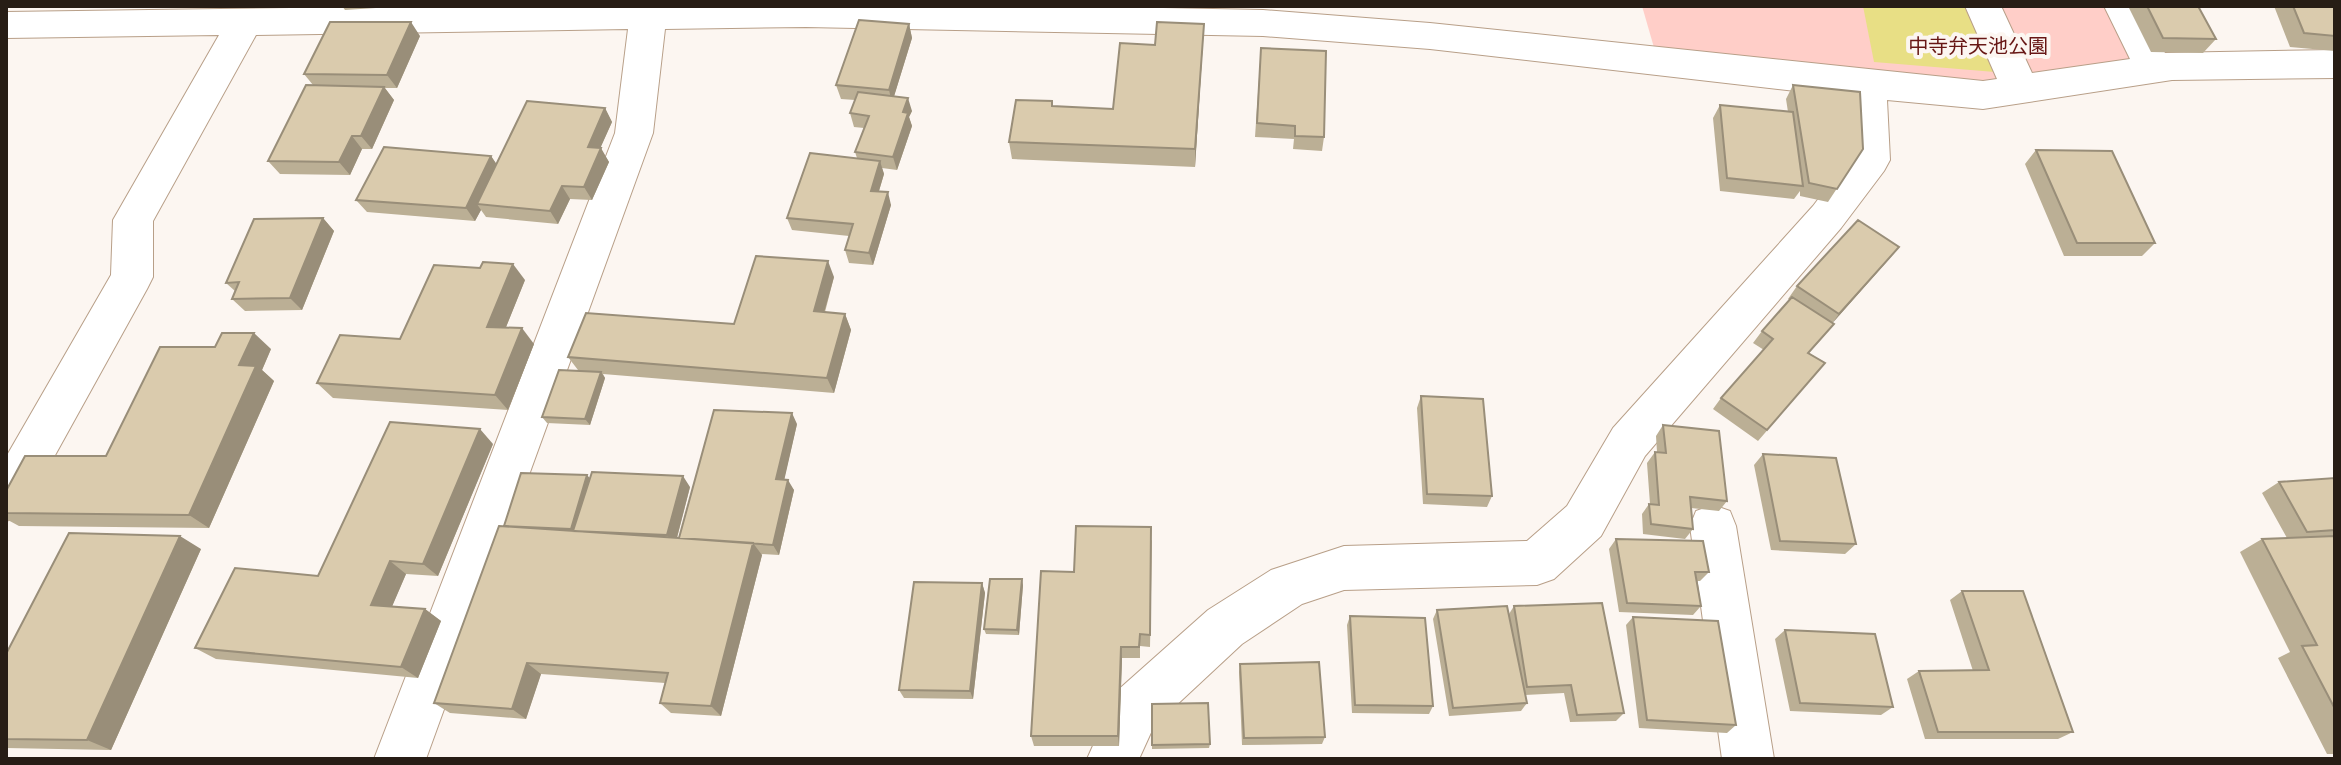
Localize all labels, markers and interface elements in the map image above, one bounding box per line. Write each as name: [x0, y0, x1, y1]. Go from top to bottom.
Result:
park label: 中寺弁天池公園: [1908, 34, 2048, 58]

